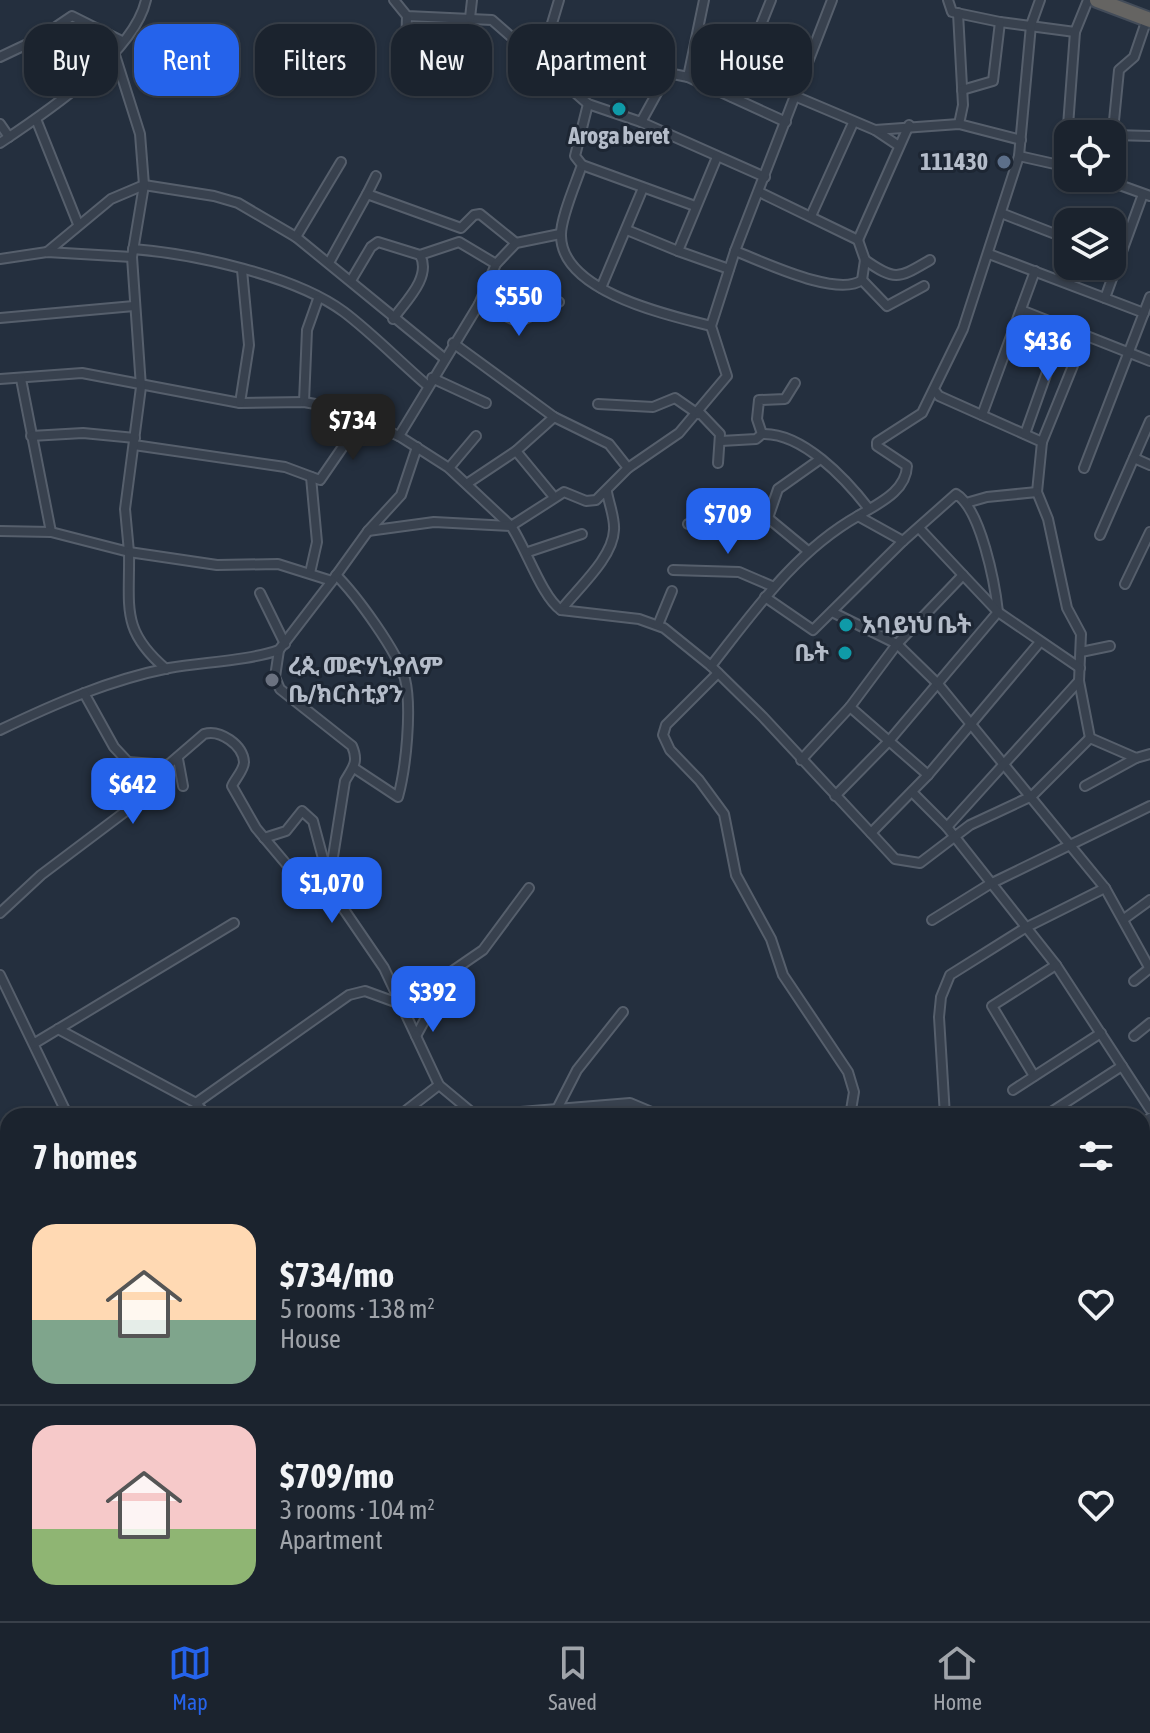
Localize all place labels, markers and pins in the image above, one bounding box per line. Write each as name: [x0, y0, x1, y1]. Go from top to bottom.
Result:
marker: Aroga beret: [610, 100, 628, 118]
place label: Aroga beret: [567, 122, 670, 149]
place label: 111430: [920, 148, 988, 175]
marker: 111430: [995, 153, 1013, 171]
pin: $550: [472, 270, 566, 338]
pin: $436: [1001, 315, 1095, 383]
pin: $734: [306, 394, 400, 462]
pin: $709: [681, 488, 775, 556]
place label: አባይነህ ቤት: [862, 611, 972, 638]
marker: አባይነህ ቤት: [837, 616, 855, 634]
place label: ቤት: [794, 639, 829, 666]
marker: ቤት: [836, 644, 854, 662]
place label: ረጲ መድሃኒያለም ቤ/ክርስቲያን: [288, 652, 443, 707]
marker: ረጲ መድሃኒያለም ቤ/ክርስቲያን: [263, 671, 281, 689]
pin: $642: [86, 758, 180, 826]
pin: $1,070: [267, 857, 397, 925]
pin: $392: [386, 966, 480, 1034]

